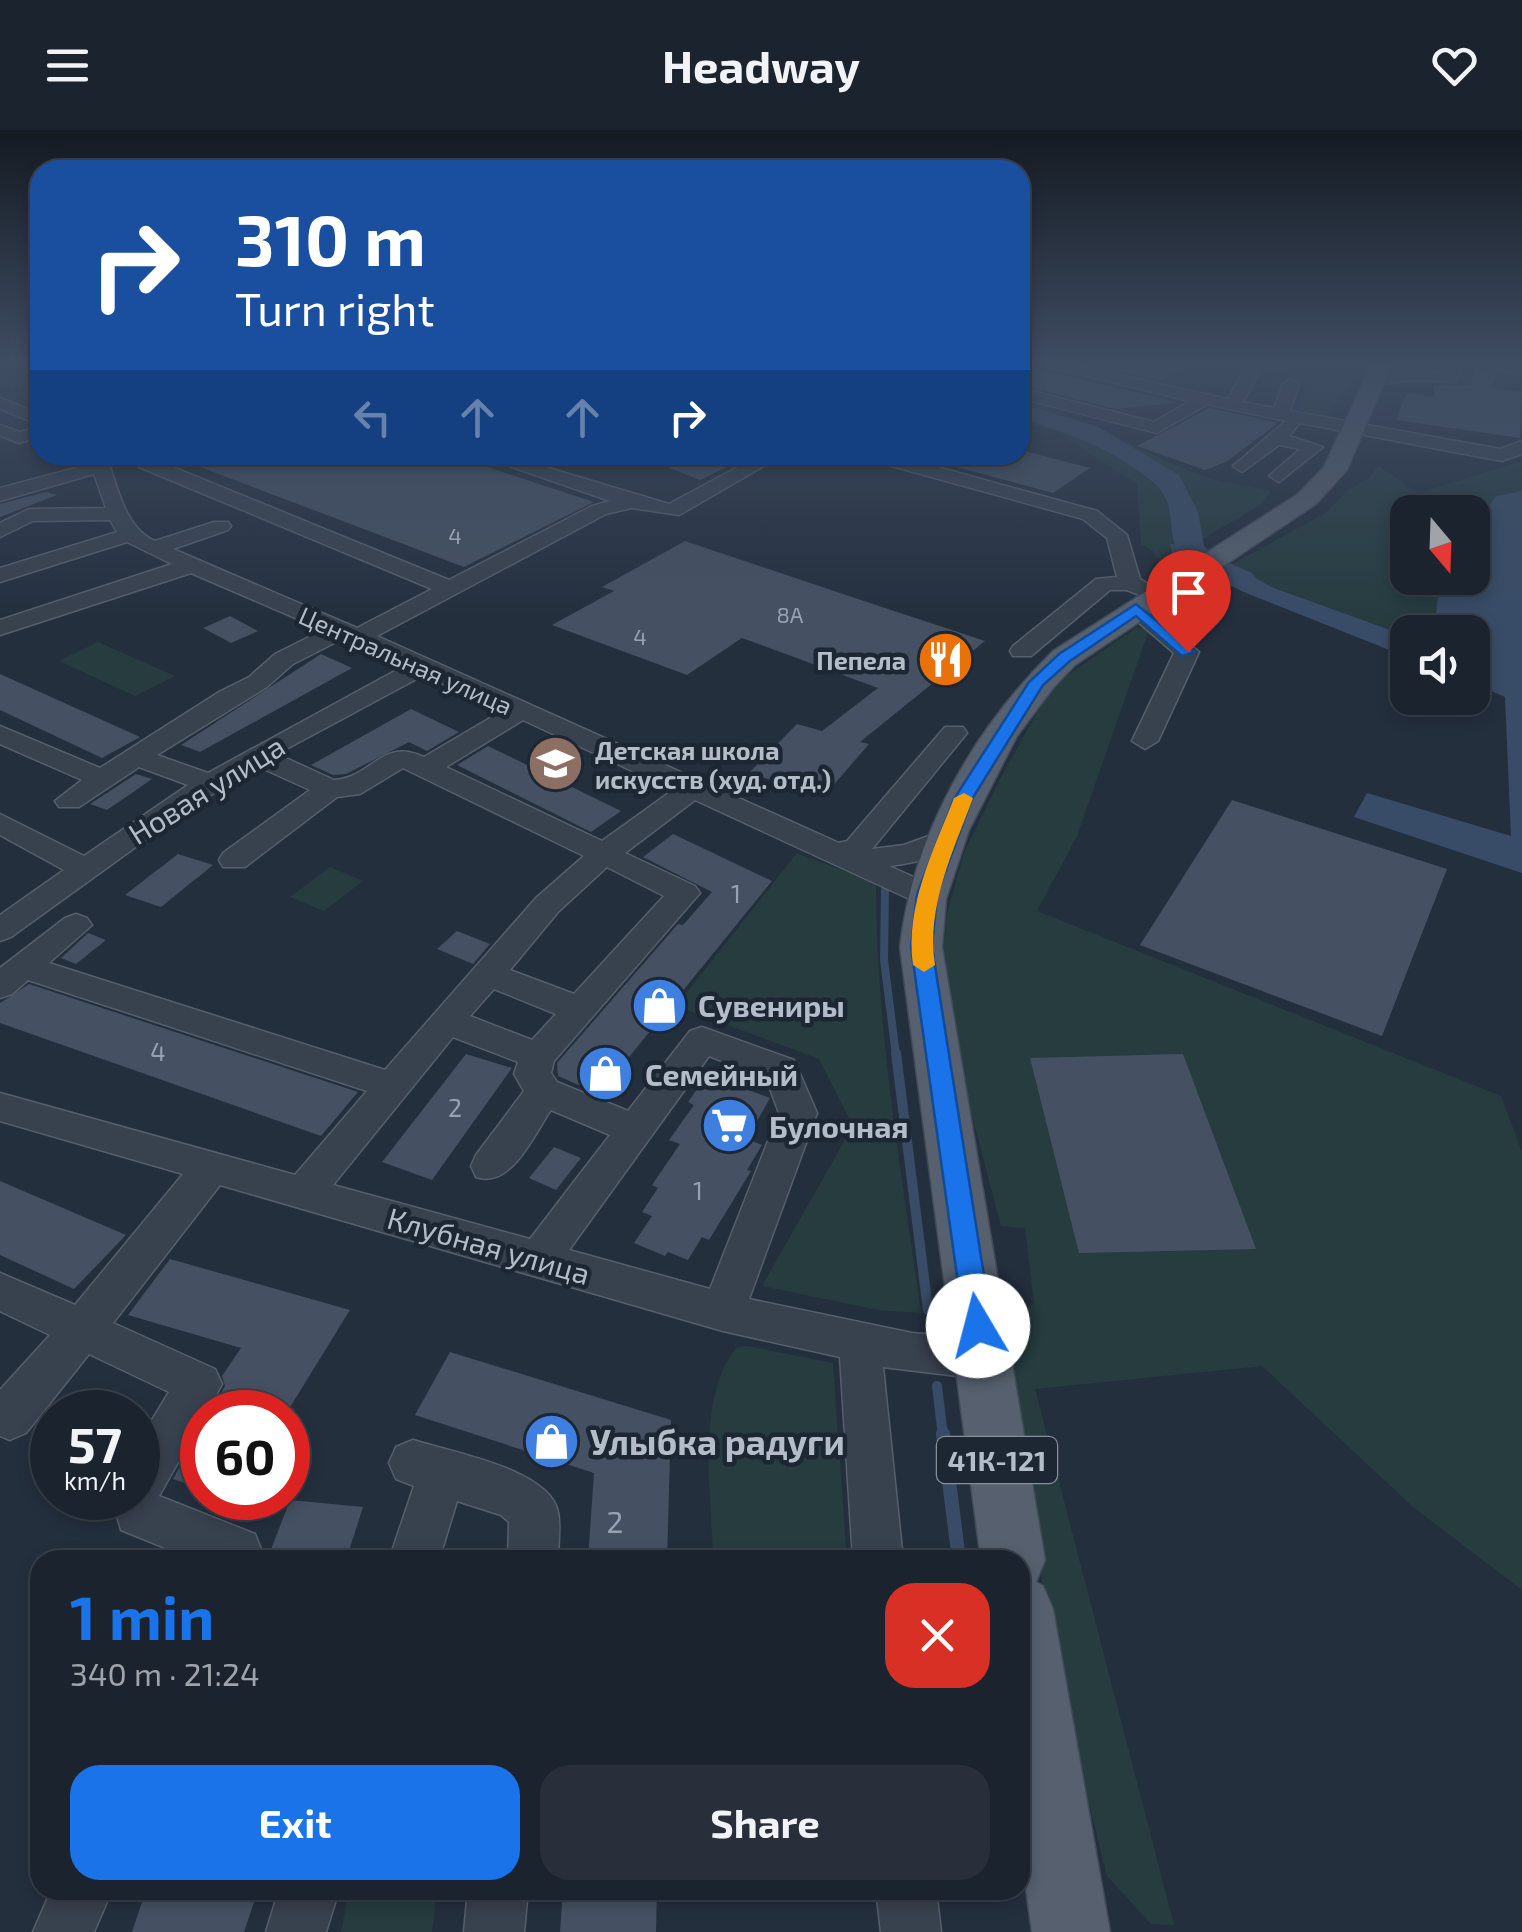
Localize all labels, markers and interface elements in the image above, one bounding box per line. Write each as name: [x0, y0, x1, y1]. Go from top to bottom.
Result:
icon: menu: [40, 38, 95, 93]
text: Headway: [662, 38, 860, 92]
icon: heart: [1427, 38, 1482, 93]
text: 310 m: [235, 196, 426, 280]
icon: right: [70, 200, 200, 330]
text: Turn right: [235, 281, 435, 335]
icon: left: [345, 390, 400, 445]
icon: ahead: [450, 390, 505, 445]
icon: ahead: [555, 390, 610, 445]
icon: right: [660, 390, 715, 445]
north arrow: [1390, 495, 1490, 595]
map controls: [1390, 495, 1490, 715]
house number: 4: [448, 522, 462, 548]
pin: [1146, 550, 1231, 653]
icon: arrive: [1161, 565, 1216, 620]
street label: Центральная улица: [294, 599, 517, 721]
house number: 8А: [776, 601, 804, 627]
button: sound: [1390, 615, 1490, 715]
house number: 4: [633, 623, 647, 649]
restaurant icon: Пепела: [915, 630, 975, 690]
place label: Пепела: [816, 645, 906, 675]
street label: Новая улица: [121, 727, 291, 852]
school or university icon: Детская школа искусств (худ. отд.): [526, 734, 586, 794]
place label: Детская школа искусств (худ. отд.): [595, 735, 831, 794]
house number: 1: [731, 878, 741, 908]
shop icon: Сувениры: [629, 975, 689, 1035]
place label: Сувениры: [698, 987, 845, 1024]
house number: 4: [150, 1036, 166, 1066]
shop icon: Семейный: [576, 1044, 636, 1104]
place label: Семейный: [645, 1056, 798, 1092]
house number: 2: [448, 1092, 462, 1122]
supermarket icon: Булочная: [700, 1096, 760, 1156]
place label: Булочная: [769, 1108, 908, 1145]
house number: 1: [693, 1175, 703, 1205]
street label: Клубная улица: [383, 1199, 594, 1292]
position arrow: [926, 1274, 1030, 1378]
speed limit sign: 60: [180, 1390, 310, 1520]
shop icon: Улыбка радуги: [521, 1411, 581, 1471]
text: 57: [68, 1413, 122, 1473]
place label: Улыбка радуги: [590, 1420, 845, 1463]
road number: 41К-121: [937, 1437, 1057, 1483]
text: km/h: [64, 1465, 126, 1495]
house number: 2: [607, 1503, 623, 1539]
text: 1 min: [70, 1580, 214, 1652]
button: close: [885, 1583, 990, 1688]
text: 340 m · 21:24: [70, 1654, 260, 1692]
button: Exit: [70, 1765, 520, 1880]
button: Share: [540, 1765, 990, 1880]

